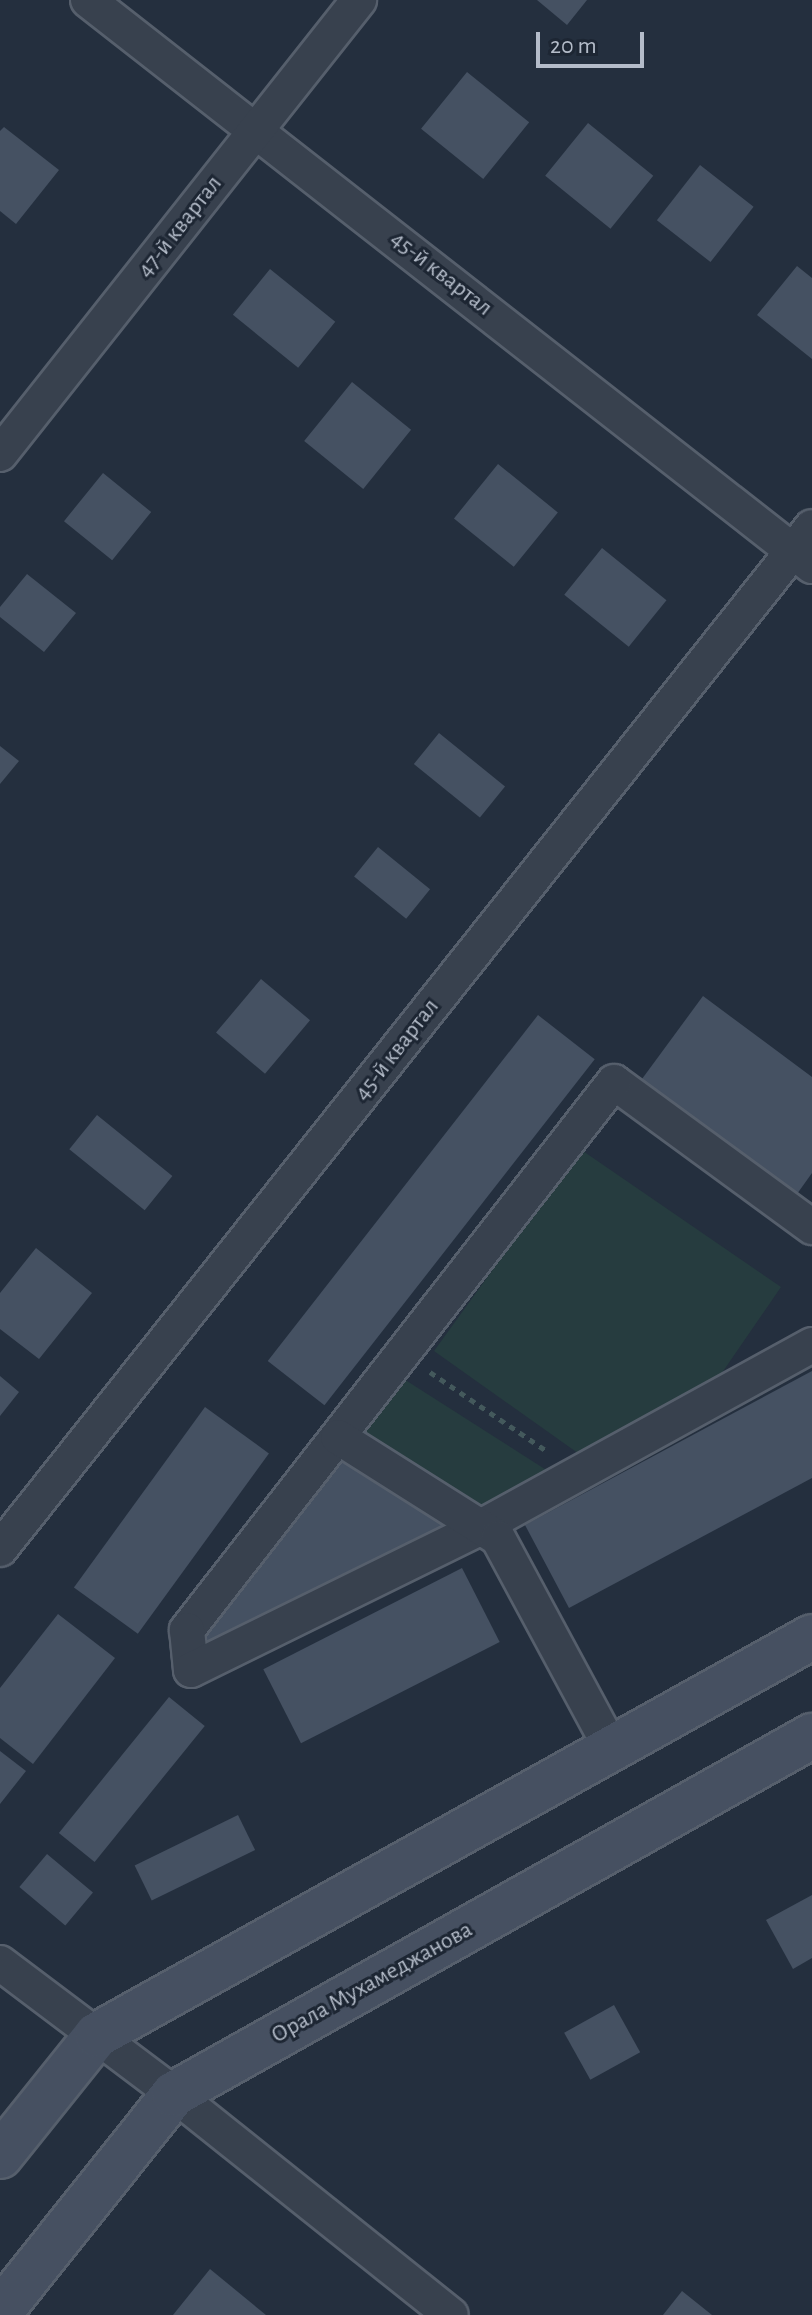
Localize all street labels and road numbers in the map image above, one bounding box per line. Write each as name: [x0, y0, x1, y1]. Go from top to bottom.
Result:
street label: 47-й квартал: [131, 170, 229, 284]
street label: 45-й квартал: [384, 225, 498, 323]
street label: 45-й квартал: [348, 993, 446, 1107]
street label: Орала Мухамеджанова: [266, 1916, 478, 2050]

